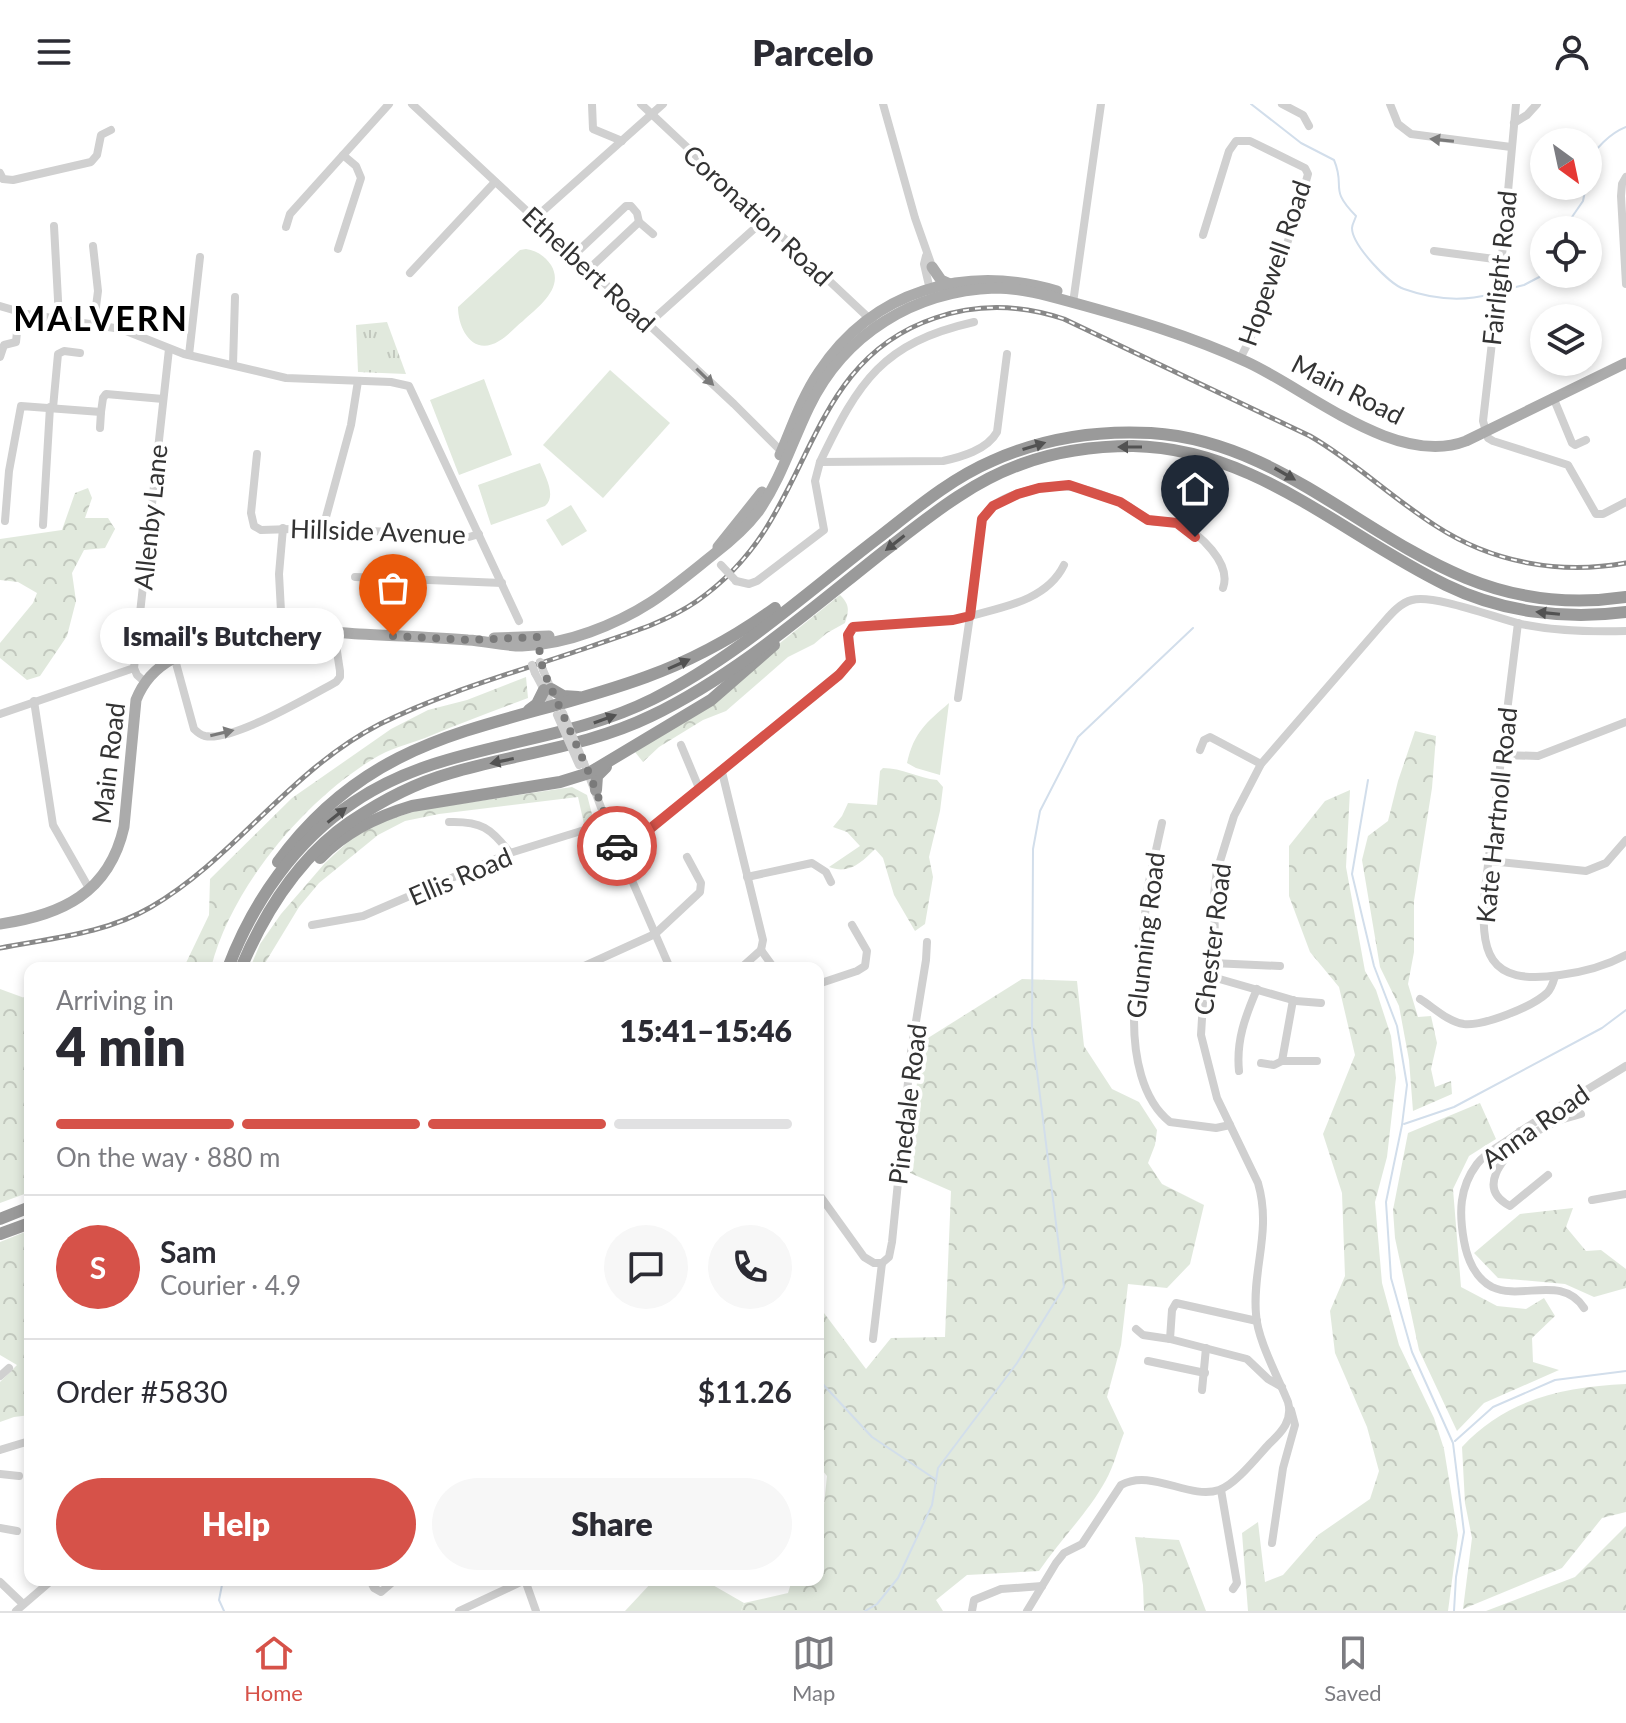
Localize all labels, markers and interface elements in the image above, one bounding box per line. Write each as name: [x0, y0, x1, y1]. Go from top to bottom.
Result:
icon: menu: [32, 30, 76, 74]
text: Parcelo: [752, 30, 874, 74]
icon: person: [1550, 30, 1594, 74]
north arrow: [1530, 128, 1602, 200]
map controls: [1530, 128, 1602, 376]
one-way arrow: [1429, 133, 1454, 146]
street label: Coronation Road: [677, 138, 839, 292]
street label: Hopewell Road: [1231, 176, 1317, 350]
street label: Fairlight Road: [1475, 189, 1523, 347]
street label: Ethelbert Road: [516, 199, 662, 339]
button: locate: [1530, 216, 1602, 288]
district label: MALVERN: [13, 297, 189, 338]
button: layers: [1530, 304, 1602, 376]
street label: Main Road: [1286, 347, 1410, 431]
one-way arrow: [695, 367, 714, 386]
one-way arrow: [1022, 439, 1046, 452]
one-way arrow: [1117, 441, 1142, 453]
street label: Allenby Lane: [126, 443, 174, 591]
pin: [1161, 455, 1229, 537]
icon: home: [1173, 467, 1217, 511]
one-way arrow: [1274, 467, 1296, 481]
street label: Hillside Avenue: [290, 512, 466, 550]
one-way arrow: [885, 534, 905, 551]
pin: [359, 554, 427, 636]
icon: bag: [371, 566, 415, 610]
one-way arrow: [1535, 607, 1560, 620]
callout: Ismail's Butchery: [101, 608, 345, 664]
text: Ismail's Butchery: [123, 620, 321, 652]
one-way arrow: [668, 657, 691, 670]
street label: Main Road: [85, 701, 131, 825]
street label: Kate Hartnoll Road: [1469, 706, 1523, 924]
one-way arrow: [593, 712, 617, 725]
one-way arrow: [209, 726, 234, 739]
one-way arrow: [490, 755, 515, 768]
courier: [577, 806, 657, 886]
one-way arrow: [326, 807, 346, 824]
icon: car: [595, 824, 639, 868]
street label: Ellis Road: [404, 840, 516, 912]
street label: Glunning Road: [1119, 850, 1171, 1020]
street label: Chester Road: [1187, 861, 1237, 1017]
text: Arriving in: [56, 984, 174, 1016]
text: 15:41–15:46: [619, 1012, 792, 1048]
text: 4 min: [56, 1015, 186, 1077]
street label: Pinedale Road: [881, 1022, 933, 1186]
street label: Anna Road: [1475, 1077, 1595, 1175]
text: On the way · 880 m: [56, 1141, 280, 1173]
button: chat: [604, 1225, 688, 1309]
button: phone: [708, 1225, 792, 1309]
text: Sam: [160, 1233, 217, 1269]
text: S: [90, 1249, 106, 1285]
text: Courier · 4.9: [160, 1269, 301, 1301]
text: Order #5830: [56, 1373, 228, 1409]
text: $11.26: [698, 1373, 792, 1409]
button: Help: [56, 1478, 416, 1570]
button: Share: [432, 1478, 792, 1570]
tab: Home: [244, 1631, 303, 1706]
tab: Map: [792, 1631, 836, 1706]
tab: Saved: [1324, 1631, 1382, 1706]

